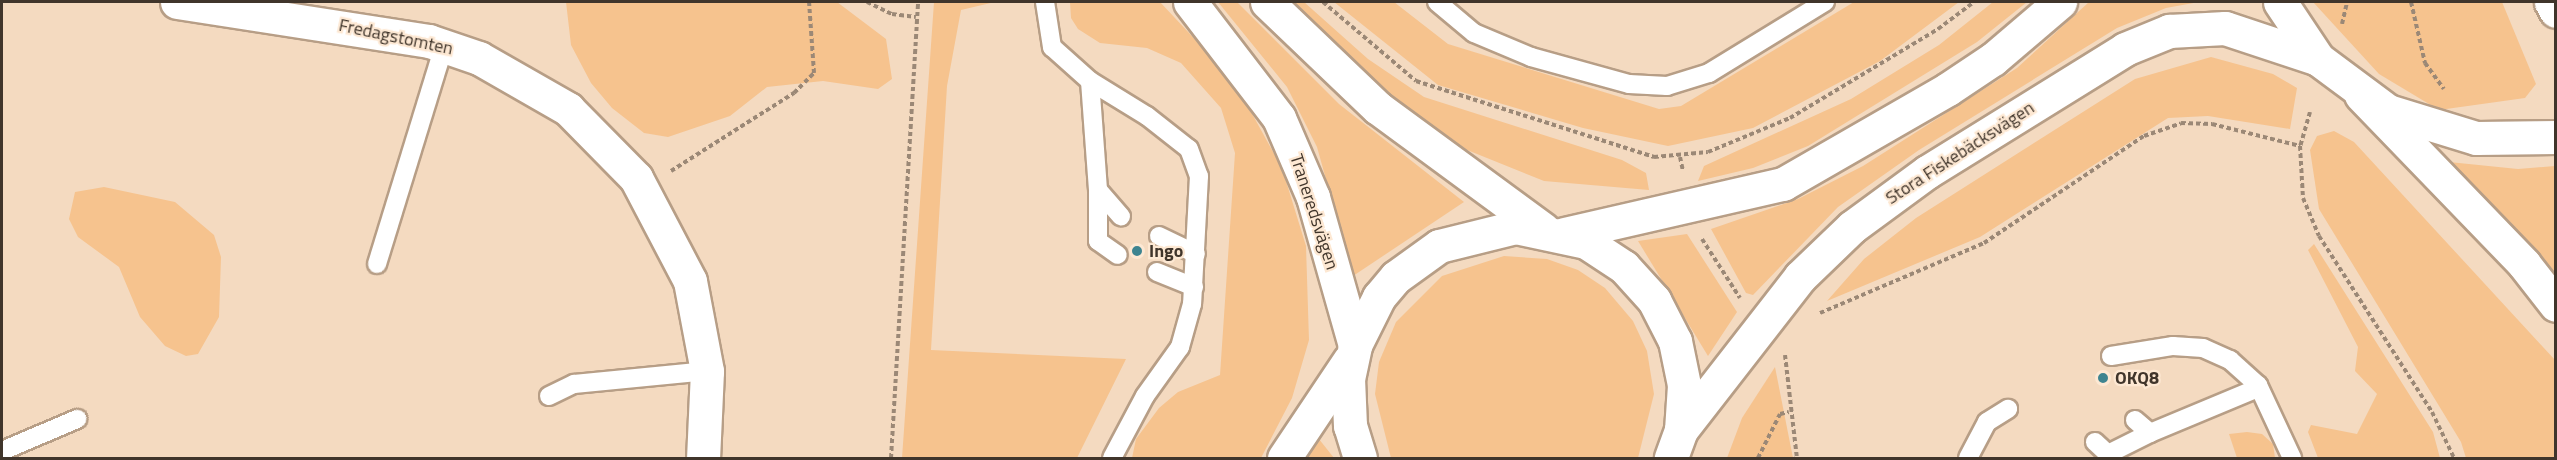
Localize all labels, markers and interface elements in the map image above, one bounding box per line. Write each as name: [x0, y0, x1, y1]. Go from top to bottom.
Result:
street label: Fredagstomten: [337, 14, 455, 60]
street label: Stora Fiskebäcksvägen: [1882, 97, 2038, 209]
street label: Traneredsvägen: [1285, 151, 1343, 273]
place label: Ingo: [1149, 240, 1183, 262]
marker: Ingo: [1130, 244, 1144, 258]
place label: OKQ8: [2115, 367, 2159, 389]
marker: OKQ8: [2096, 371, 2110, 385]

